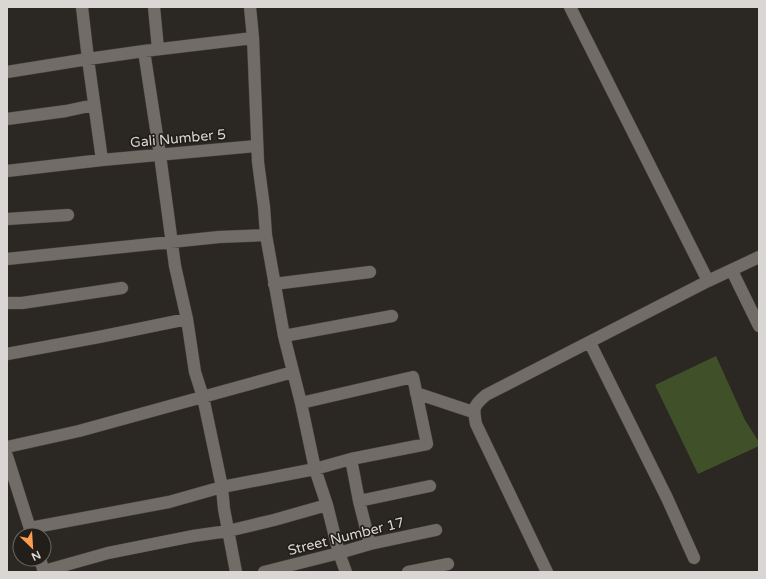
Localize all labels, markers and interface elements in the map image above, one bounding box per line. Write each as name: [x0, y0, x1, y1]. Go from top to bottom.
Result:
street label: Gali Number 5: [129, 126, 227, 151]
street label: Street Number 17: [286, 514, 406, 559]
north arrow: [12, 527, 52, 567]
text: N: [29, 548, 43, 563]

